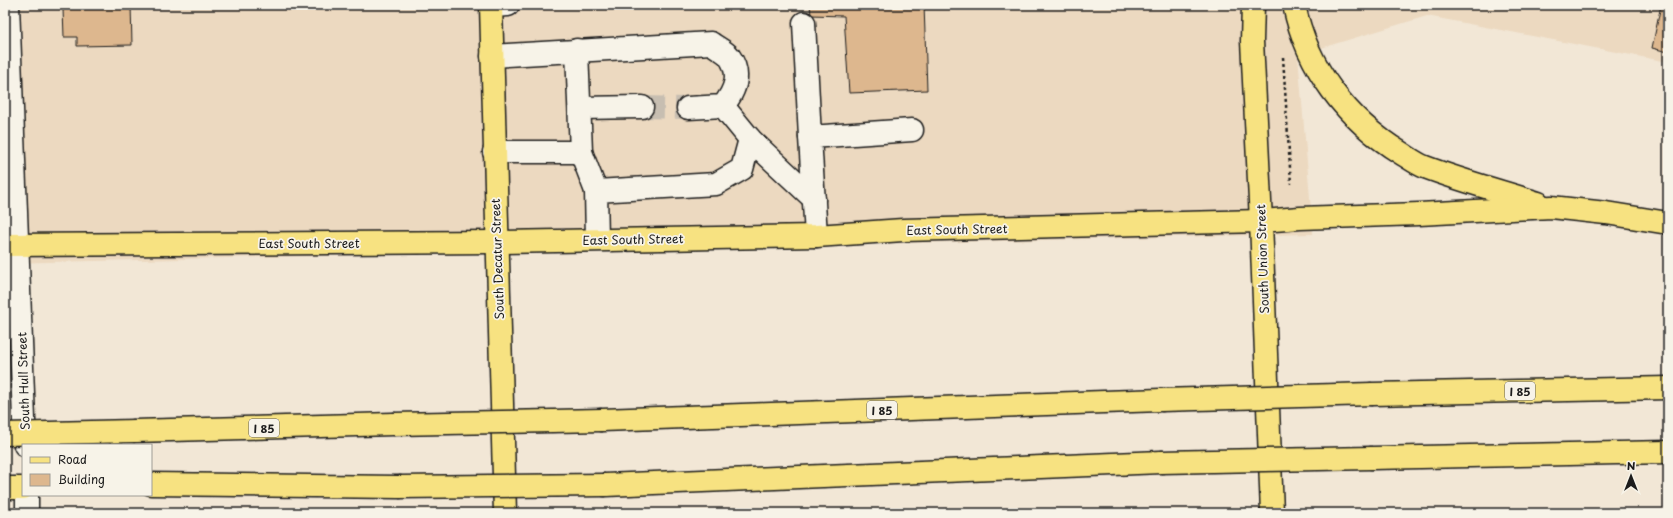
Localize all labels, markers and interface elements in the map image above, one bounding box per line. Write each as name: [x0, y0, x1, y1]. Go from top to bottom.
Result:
street label: South Decatur Street: [486, 198, 508, 320]
street label: South Union Street: [1251, 204, 1273, 314]
street label: East South Street: [906, 219, 1008, 239]
street label: East South Street: [582, 229, 684, 249]
street label: East South Street: [258, 234, 360, 252]
street label: South Hull Street: [12, 332, 34, 430]
road number: I 85: [1505, 382, 1535, 400]
road number: I 85: [867, 401, 897, 419]
road number: I 85: [249, 419, 279, 437]
legend: [22, 444, 152, 496]
text: Road: [58, 450, 87, 468]
north arrow: [1611, 456, 1651, 496]
text: N: [1627, 457, 1636, 474]
text: Building: [58, 470, 105, 488]

